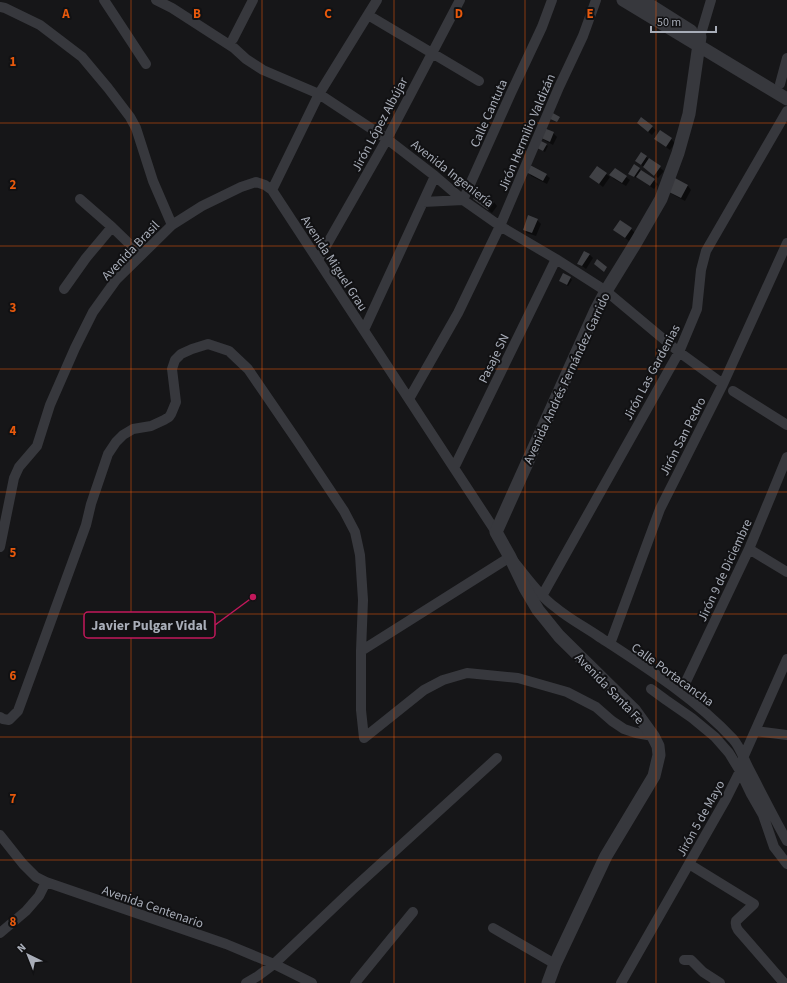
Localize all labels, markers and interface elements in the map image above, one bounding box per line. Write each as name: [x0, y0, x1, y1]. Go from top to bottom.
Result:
text: A: [61, 5, 70, 23]
text: B: [193, 5, 201, 23]
text: C: [324, 5, 332, 23]
text: D: [455, 5, 463, 23]
text: E: [586, 5, 594, 23]
scale bar: [651, 8, 716, 34]
text: 50 m: [657, 14, 681, 31]
text: 1: [10, 53, 17, 71]
street label: Jirón Hermilio Valdizán: [494, 71, 560, 194]
street label: Jirón López Albújar: [347, 74, 413, 175]
street label: Calle Cantuta: [466, 76, 512, 150]
street label: Avenida Ingeniería: [407, 136, 498, 212]
text: 2: [10, 176, 17, 194]
street label: Avenida Miguel Grau: [296, 212, 372, 315]
street label: Avenida Brasil: [98, 217, 164, 284]
street label: Avenida Andrés Fernández Garrido: [519, 290, 615, 467]
text: 3: [10, 299, 17, 317]
street label: Jirón Las Gardenias: [619, 321, 685, 424]
street label: Pasaje SN: [474, 331, 514, 386]
street label: Jirón San Pedro: [655, 394, 710, 479]
text: 4: [10, 422, 17, 440]
street label: Jirón 9 de Diciembre: [693, 516, 757, 625]
text: 5: [10, 544, 17, 562]
callout: Javier Pulgar Vidal: [84, 612, 215, 638]
text: Javier Pulgar Vidal: [91, 616, 207, 636]
street label: Calle Portacancha: [627, 639, 717, 711]
street label: Avenida Santa Fe: [571, 649, 648, 728]
text: 6: [10, 667, 17, 685]
street label: Jirón 5 de Mayo: [672, 777, 729, 860]
text: 7: [10, 790, 17, 808]
street label: Avenida Centenario: [100, 881, 206, 933]
text: 8: [10, 913, 17, 931]
north arrow: [8, 935, 48, 975]
text: N: [14, 940, 29, 956]

